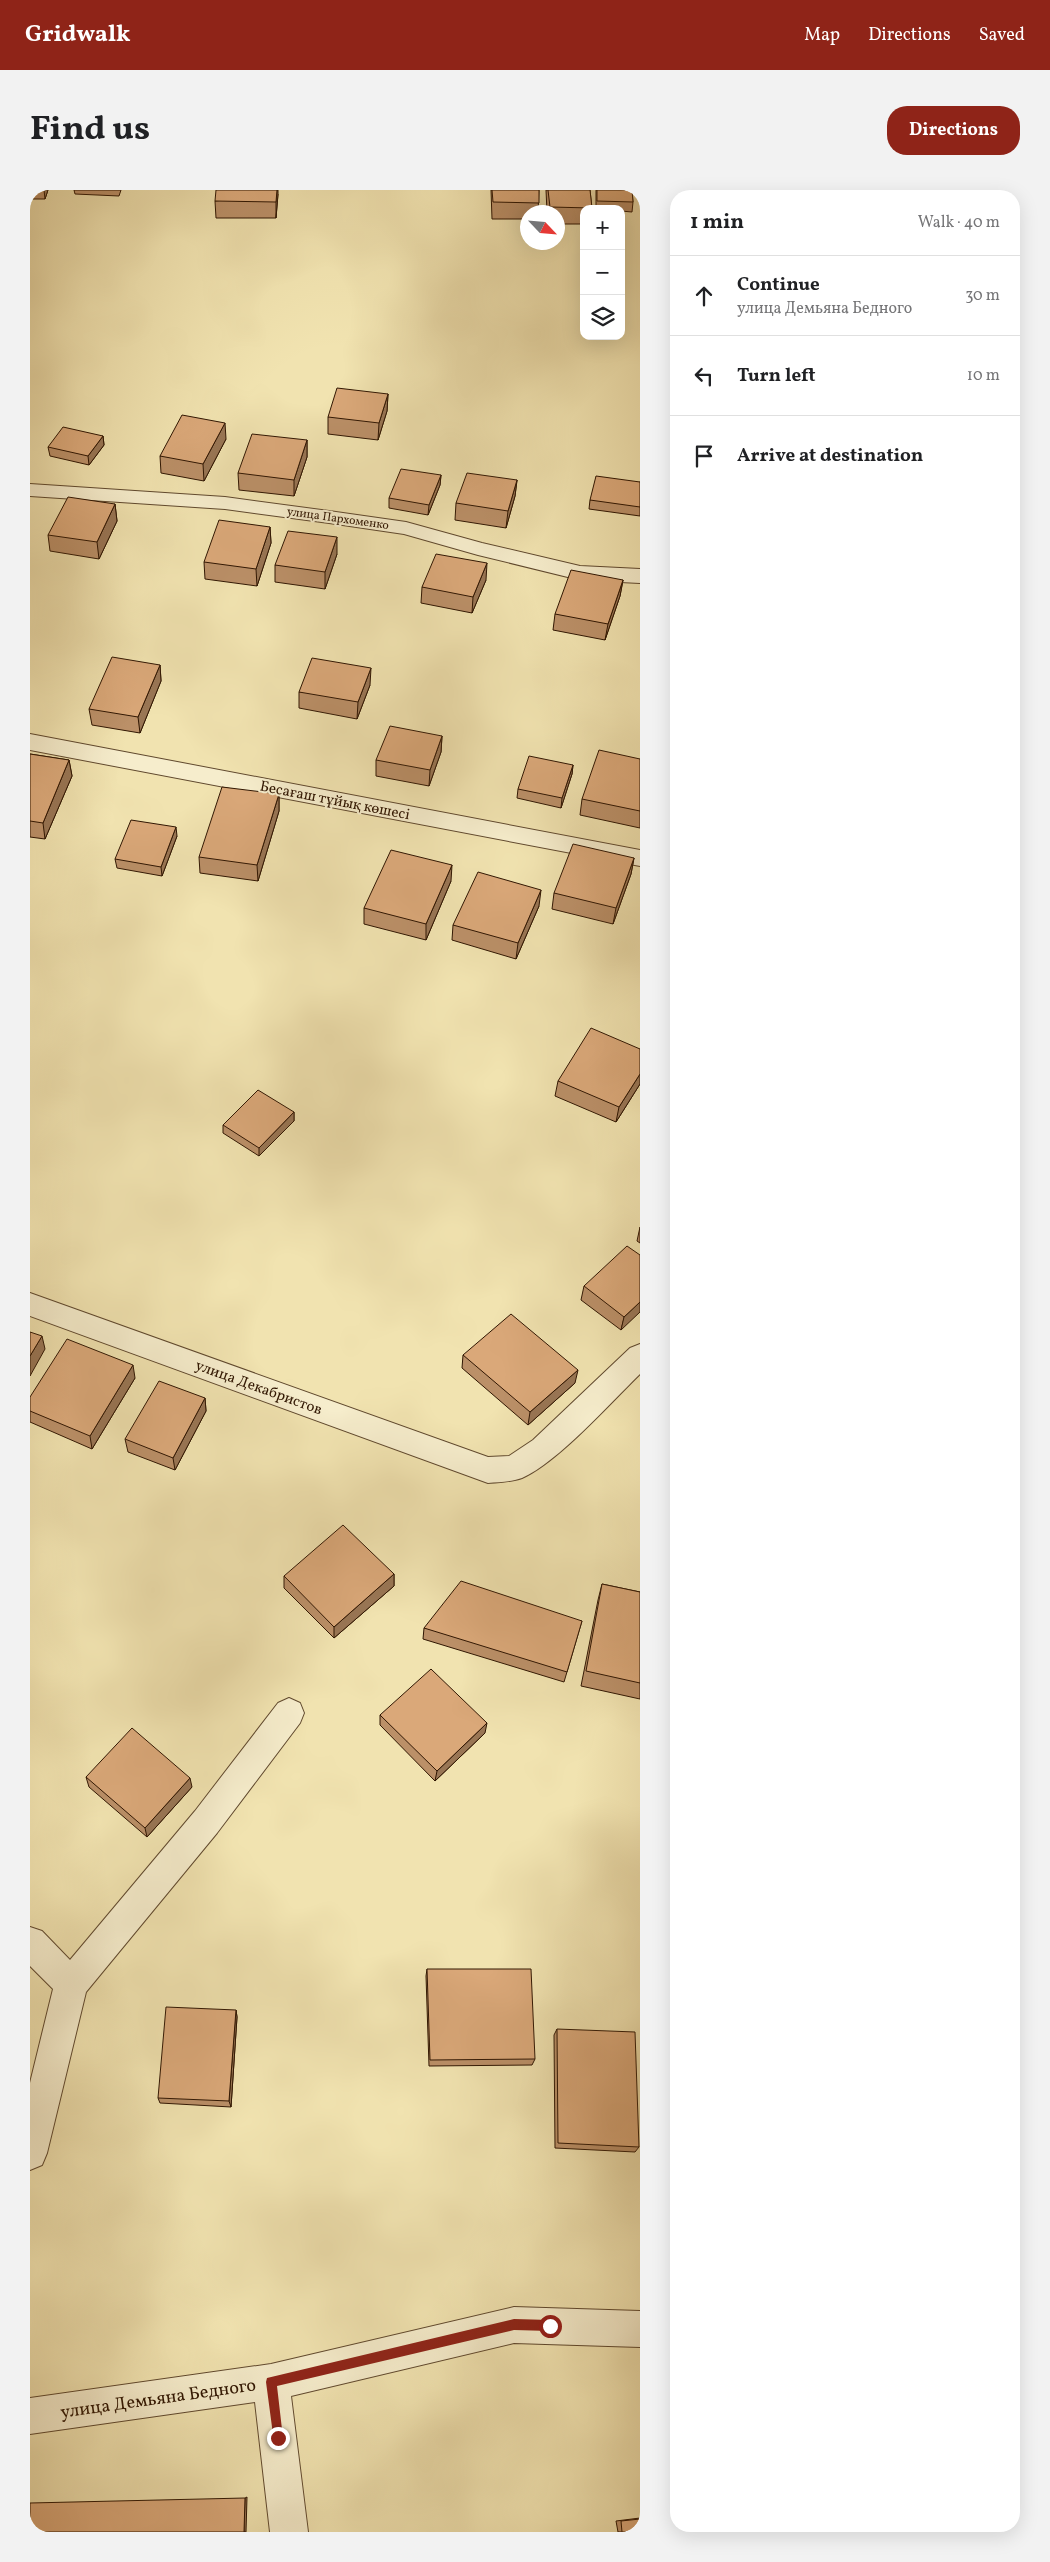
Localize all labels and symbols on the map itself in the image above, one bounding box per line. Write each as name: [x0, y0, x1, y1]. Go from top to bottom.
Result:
north arrow: [520, 205, 565, 250]
street label: улица Пархоменко: [286, 504, 390, 534]
street label: Бесағаш тұйық көшесі: [258, 777, 411, 826]
street label: улица Декабристов: [192, 1356, 325, 1421]
route start: [539, 2315, 562, 2338]
street label: улица Демьяна Бедного: [59, 2373, 258, 2426]
route end: [267, 2427, 290, 2450]

